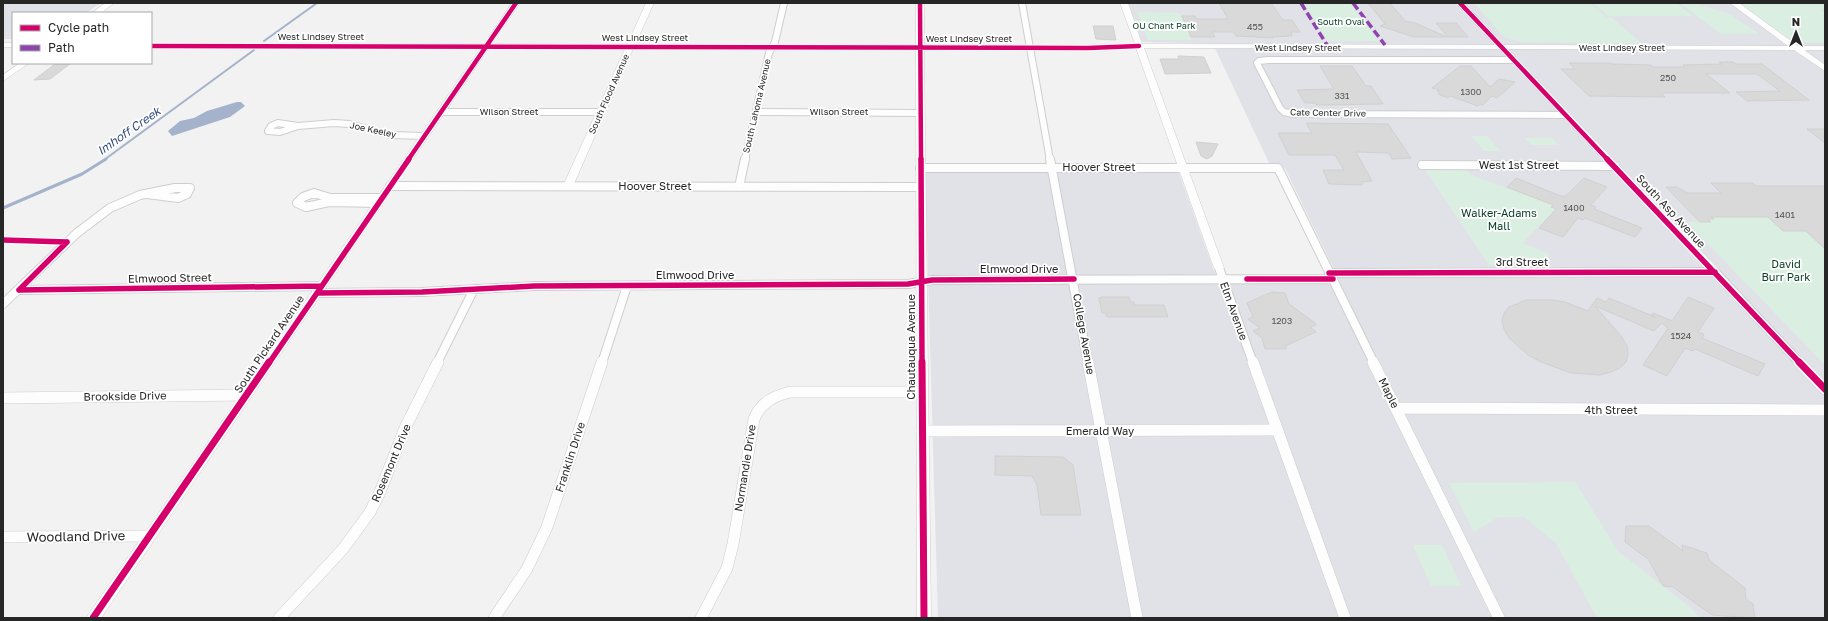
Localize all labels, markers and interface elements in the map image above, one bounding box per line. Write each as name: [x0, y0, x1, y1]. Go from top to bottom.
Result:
legend: [12, 12, 152, 64]
north arrow: [1776, 12, 1816, 52]
text: N: [1792, 15, 1800, 28]
park label: South Oval: [1317, 16, 1365, 27]
text: Cycle path: [48, 20, 109, 35]
park label: OU Chant Park: [1132, 20, 1196, 31]
house number: 455: [1247, 21, 1263, 32]
street label: West Lindsey Street: [278, 31, 365, 42]
street label: West Lindsey Street: [602, 32, 689, 43]
street label: West Lindsey Street: [926, 33, 1013, 44]
text: Path: [48, 40, 75, 55]
street label: West Lindsey Street: [1255, 42, 1342, 53]
street label: West Lindsey Street: [1579, 42, 1666, 53]
street label: South Flood Avenue: [586, 52, 631, 136]
street label: South Lahoma Avenue: [740, 58, 773, 154]
house number: 250: [1660, 72, 1676, 83]
house number: 1300: [1461, 86, 1482, 97]
house number: 331: [1335, 90, 1350, 101]
water label: Imhoff Creek: [94, 102, 164, 158]
street label: Wilson Street: [480, 106, 539, 117]
street label: Wilson Street: [810, 106, 869, 117]
street label: Cate Center Drive: [1290, 106, 1366, 119]
street label: Joe Keeley: [349, 119, 397, 140]
street label: West 1st Street: [1479, 158, 1559, 171]
street label: Hoover Street: [1062, 160, 1136, 173]
street label: South Asp Avenue: [1634, 171, 1709, 250]
street label: Hoover Street: [618, 179, 692, 192]
house number: 1400: [1563, 202, 1585, 213]
park label: Walker-Adams Mall: [1461, 206, 1537, 232]
house number: 1401: [1775, 209, 1796, 220]
street label: 3rd Street: [1496, 255, 1548, 268]
park label: David Burr Park: [1761, 257, 1811, 283]
street label: Elmwood Drive: [980, 262, 1058, 275]
street label: Elmwood Drive: [656, 268, 734, 281]
street label: Elmwood Street: [128, 270, 212, 285]
street label: Elm Avenue: [1218, 280, 1251, 342]
street label: South Pickard Avenue: [231, 292, 306, 395]
street label: College Avenue: [1071, 292, 1098, 375]
street label: Chautauqua Avenue: [904, 294, 917, 400]
house number: 1203: [1272, 315, 1292, 326]
house number: 1524: [1671, 330, 1692, 341]
street label: Maple: [1377, 375, 1402, 410]
street label: Brookside Drive: [83, 388, 167, 403]
street label: 4th Street: [1584, 403, 1638, 416]
street label: Franklin Drive: [552, 420, 587, 494]
street label: Rosemont Drive: [368, 422, 413, 504]
street label: Normandie Drive: [731, 423, 758, 512]
street label: Emerald Way: [1066, 424, 1134, 437]
street label: Woodland Drive: [27, 527, 125, 545]

